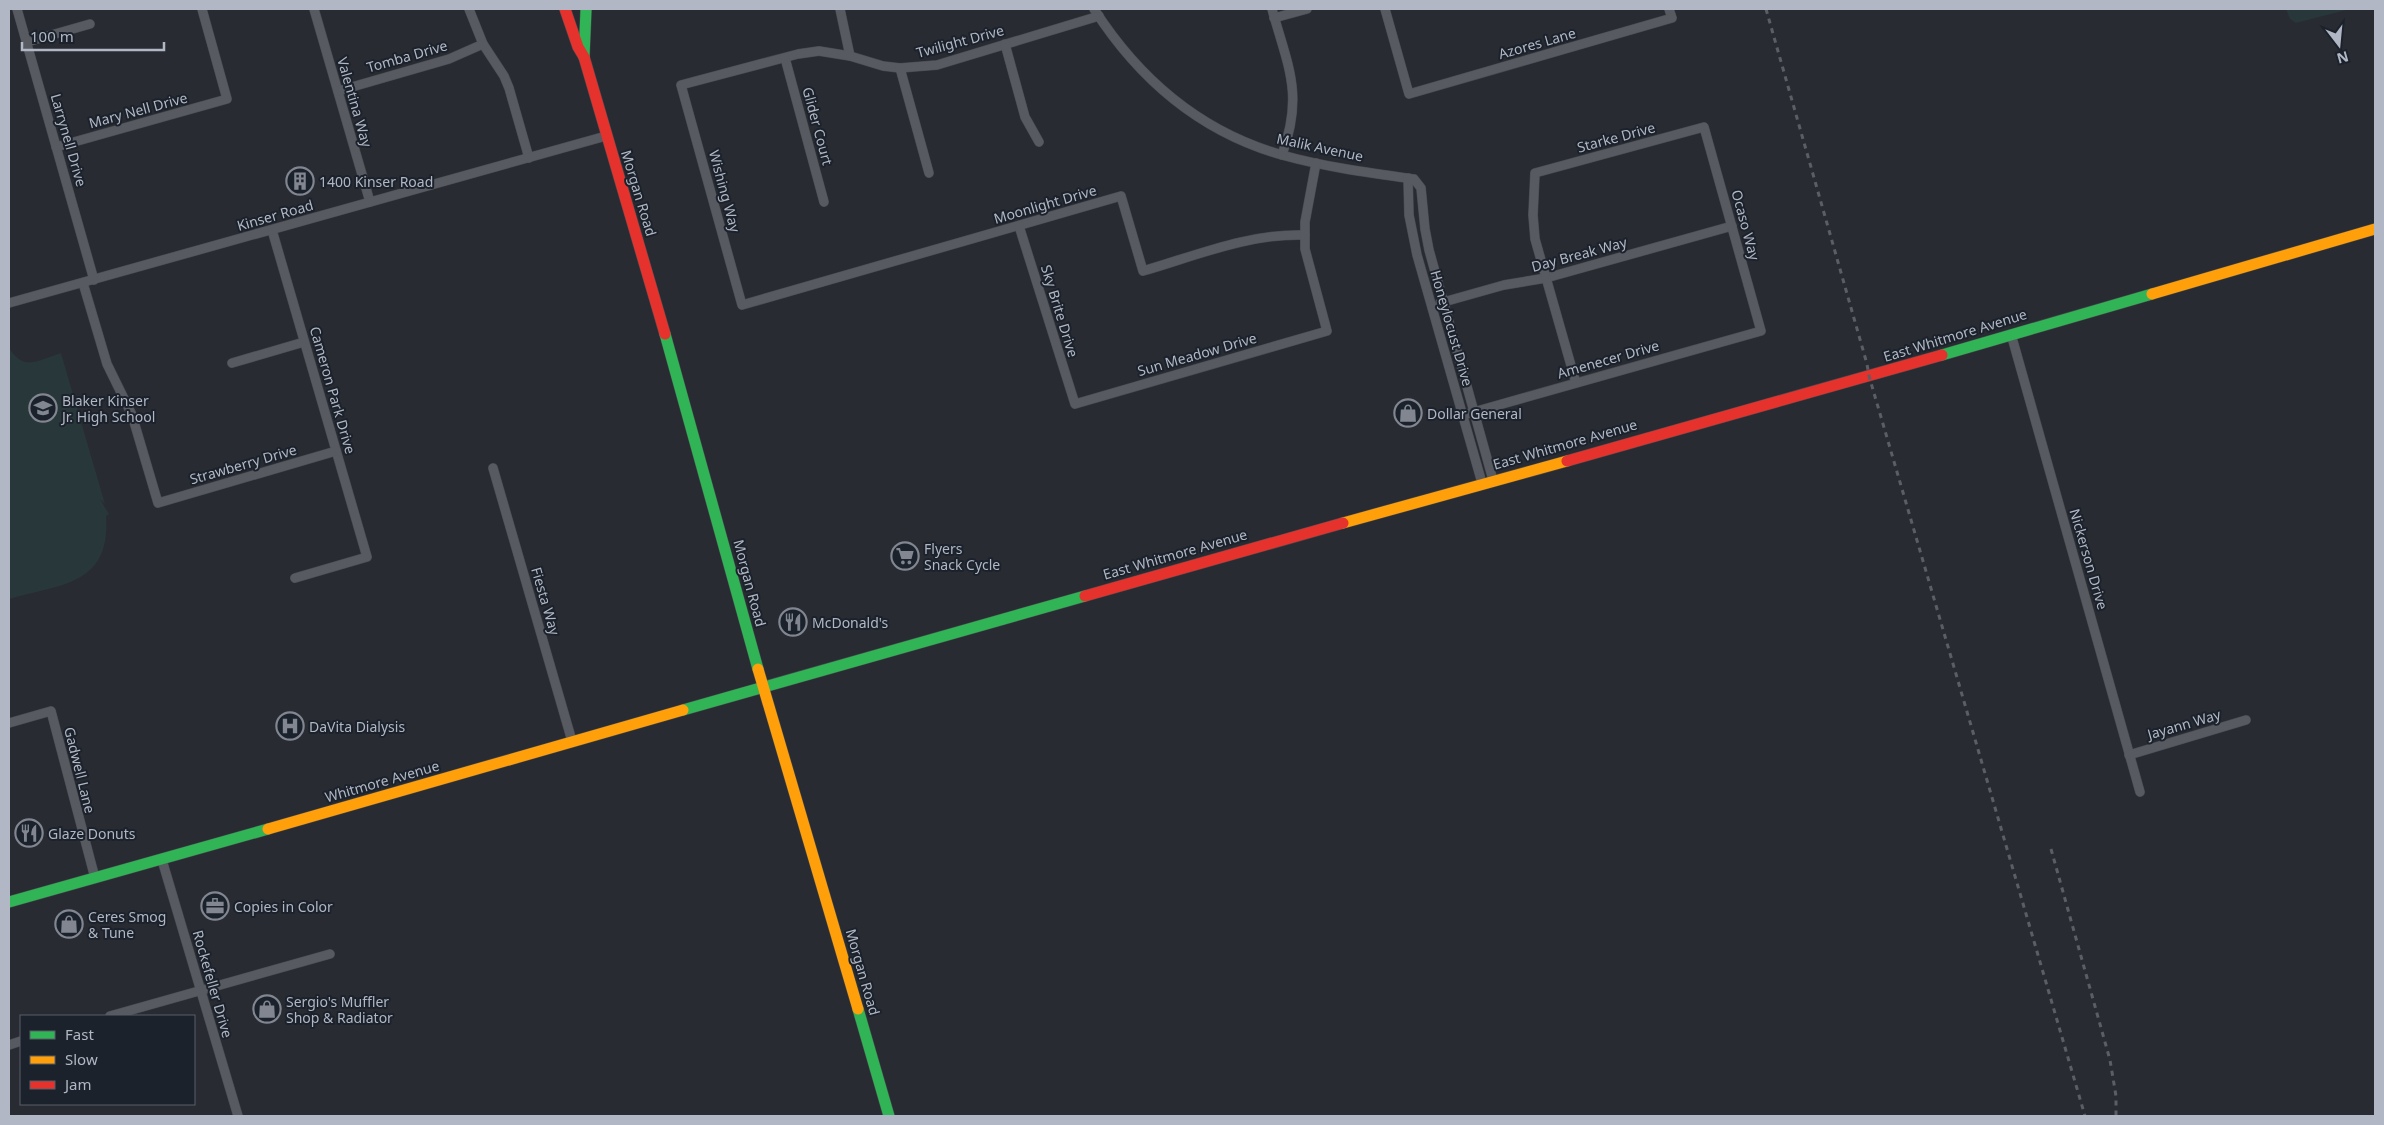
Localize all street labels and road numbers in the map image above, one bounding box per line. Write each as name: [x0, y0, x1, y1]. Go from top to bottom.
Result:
street label: Twilight Drive: [914, 20, 1006, 62]
street label: Azores Lane: [1496, 23, 1578, 63]
street label: Tomba Drive: [364, 35, 450, 77]
street label: Valentina Way: [333, 55, 377, 150]
street label: Glider Court: [798, 85, 838, 167]
street label: Mary Nell Drive: [87, 88, 189, 132]
street label: Larrynell Drive: [47, 91, 91, 189]
street label: Starke Drive: [1575, 117, 1657, 157]
street label: Malik Avenue: [1275, 129, 1365, 165]
street label: Morgan Road: [617, 148, 661, 238]
street label: Wishing Way: [705, 148, 745, 235]
street label: Moonlight Drive: [991, 180, 1099, 228]
street label: Ocaso Way: [1727, 188, 1765, 263]
street label: Kinser Road: [235, 195, 315, 235]
street label: Day Break Way: [1529, 232, 1630, 276]
street label: Sky Brite Drive: [1037, 262, 1083, 360]
street label: Honeylocust Drive: [1426, 268, 1478, 388]
street label: East Whitmore Avenue: [1881, 304, 2029, 366]
street label: Cameron Park Drive: [306, 324, 360, 456]
street label: Sun Meadow Drive: [1135, 328, 1259, 380]
street label: Amenecer Drive: [1555, 335, 1661, 383]
street label: East Whitmore Avenue: [1491, 414, 1639, 474]
street label: Strawberry Drive: [187, 440, 299, 488]
street label: Nickerson Drive: [2066, 506, 2113, 612]
street label: East Whitmore Avenue: [1101, 524, 1249, 584]
street label: Morgan Road: [729, 537, 771, 629]
street label: Fiesta Way: [527, 565, 565, 638]
street label: Jayann Way: [2143, 704, 2224, 744]
street label: Gadwell Lane: [60, 725, 100, 815]
street label: Whitmore Avenue: [323, 756, 441, 806]
street label: Morgan Road: [842, 927, 884, 1017]
street label: Rockefeller Drive: [189, 928, 237, 1040]

